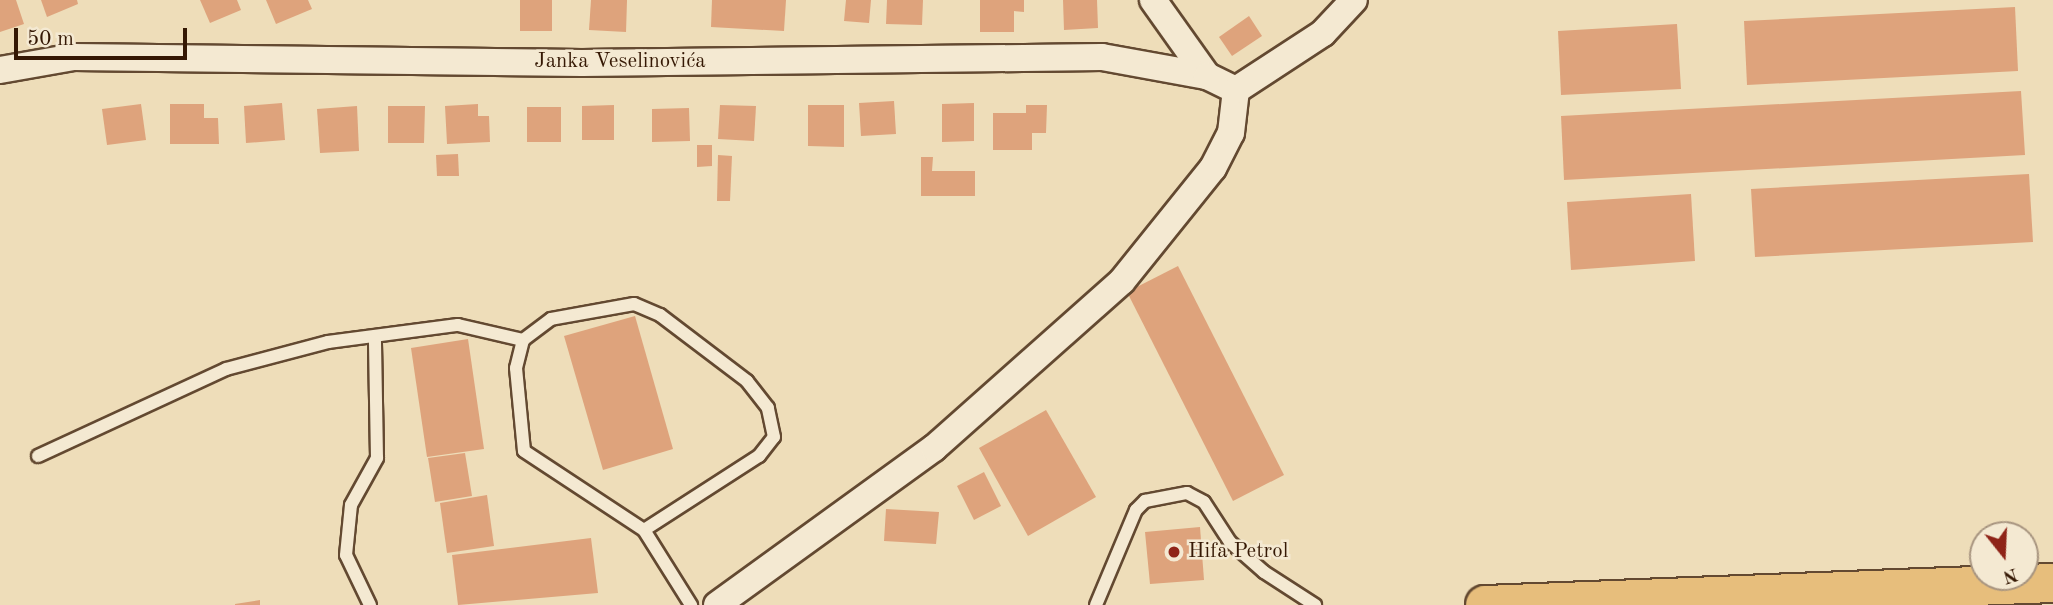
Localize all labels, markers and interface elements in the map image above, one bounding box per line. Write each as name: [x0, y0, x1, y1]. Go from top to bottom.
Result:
scale bar: [18, 14, 191, 58]
text: 50 m: [27, 29, 74, 50]
street label: Janka Veselinovića: [534, 49, 706, 75]
north arrow: [1969, 521, 2039, 591]
place label: Hifa Petrol: [1188, 539, 1288, 565]
marker: Hifa Petrol: [1166, 544, 1182, 560]
text: N: [2000, 563, 2020, 586]

